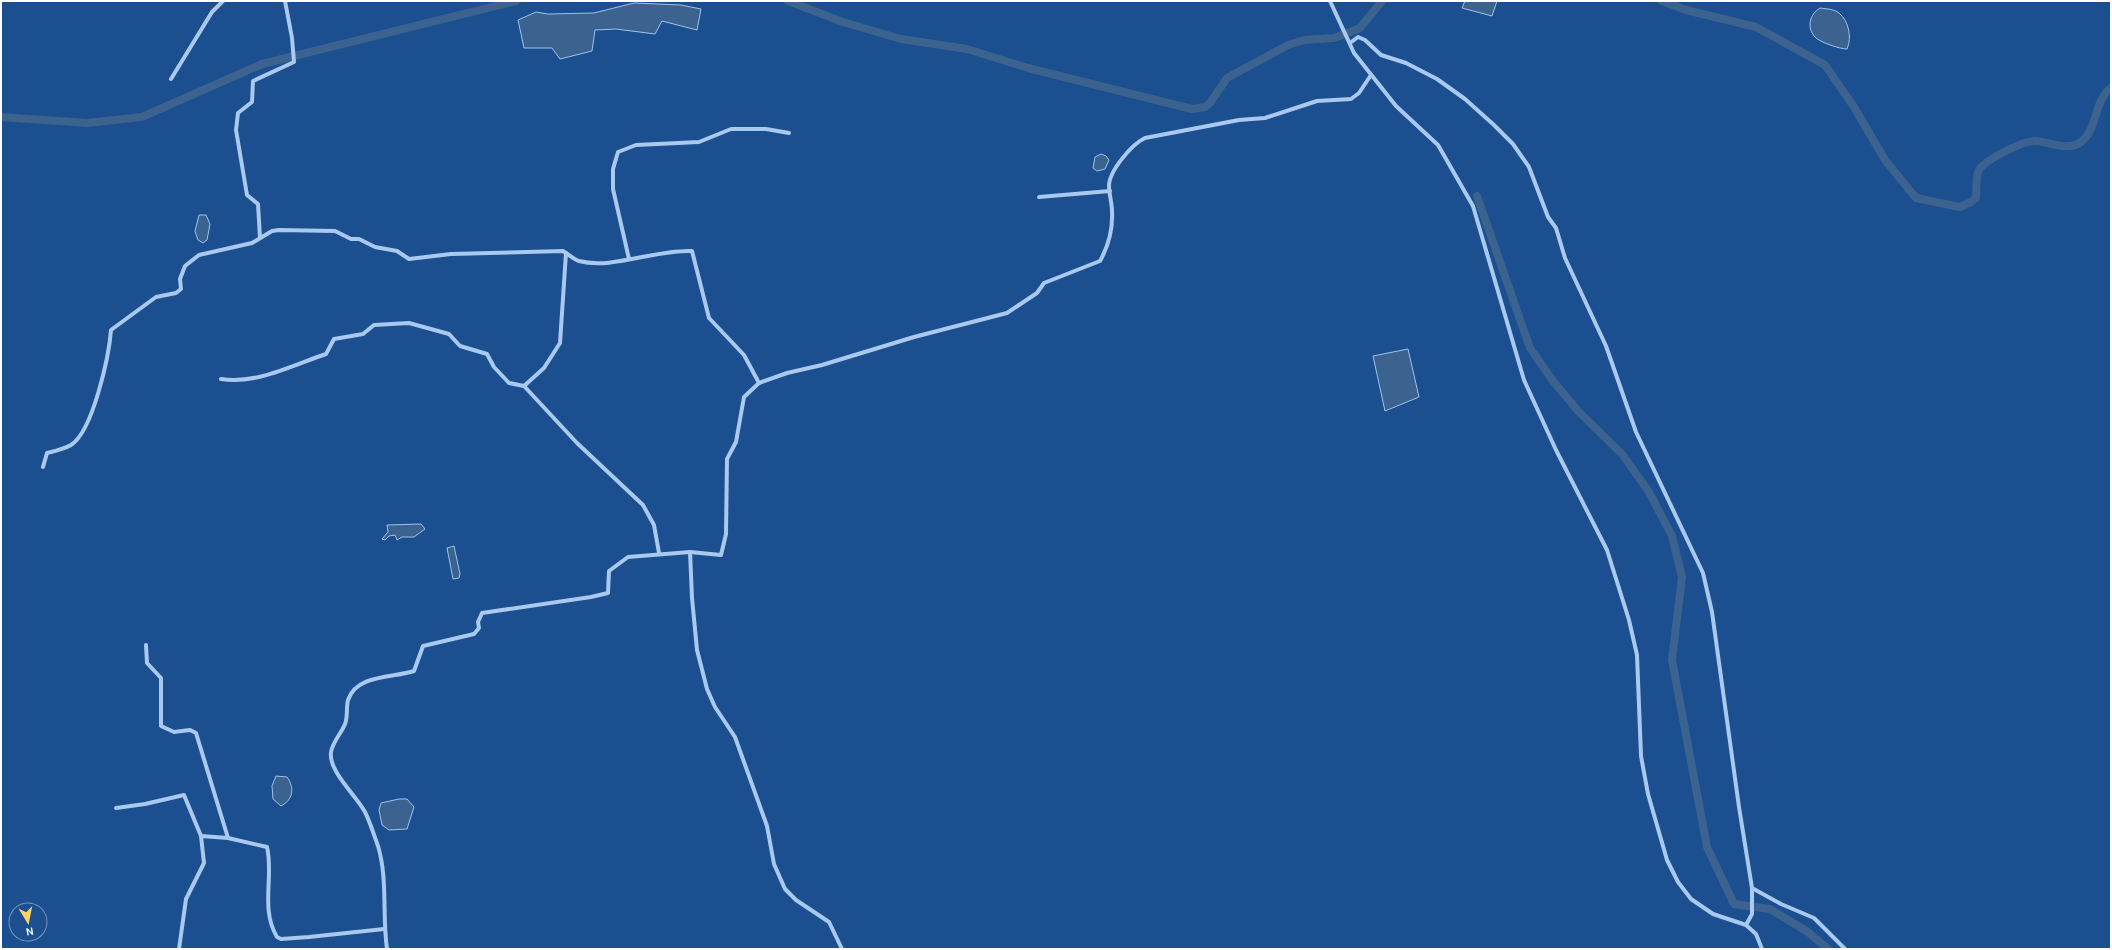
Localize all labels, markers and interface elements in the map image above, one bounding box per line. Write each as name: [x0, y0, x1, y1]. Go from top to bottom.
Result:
north arrow: [8, 902, 48, 942]
text: N: [25, 924, 35, 938]

